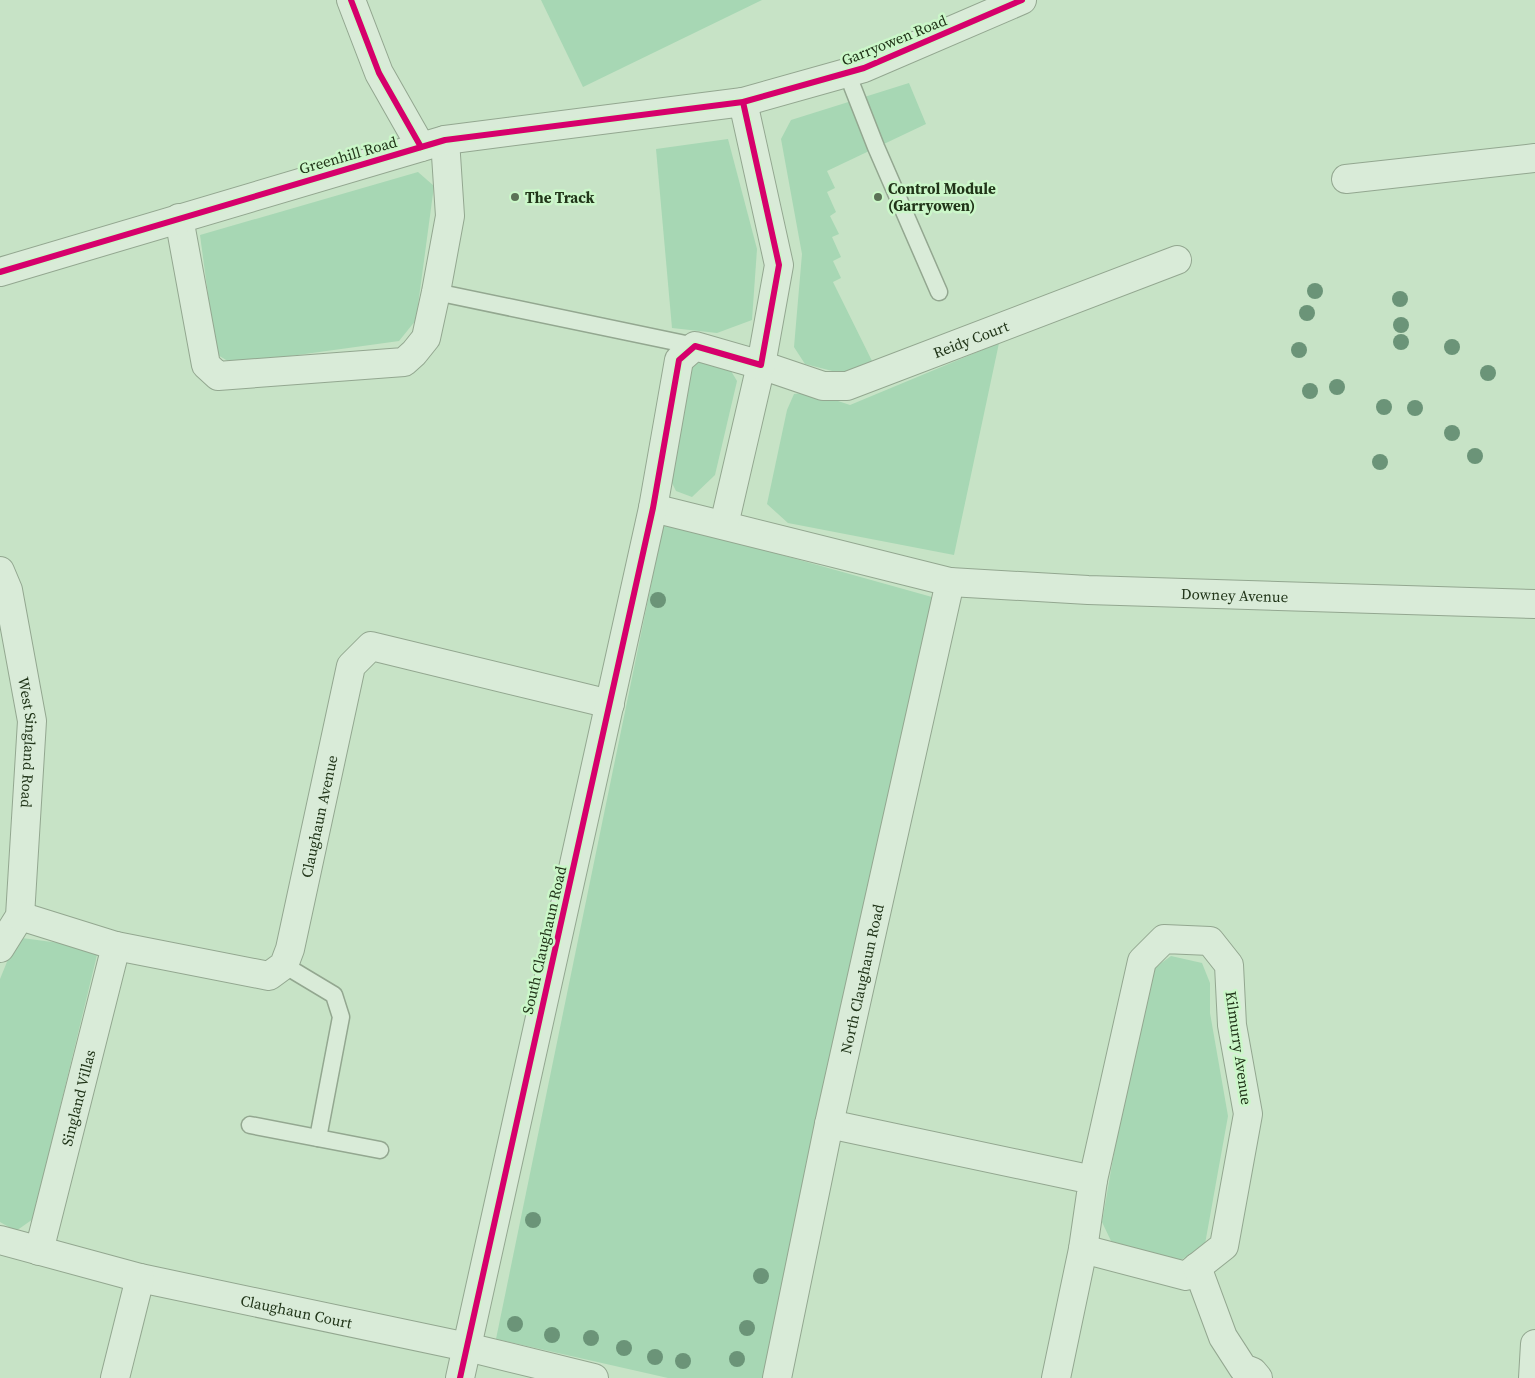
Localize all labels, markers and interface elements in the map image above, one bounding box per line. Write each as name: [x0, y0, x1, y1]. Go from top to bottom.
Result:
street label: Garryowen Road: [838, 9, 950, 71]
street label: Greenhill Road: [297, 131, 400, 179]
place label: Control Module (Garryowen): [888, 178, 996, 216]
place label: The Track: [525, 187, 595, 208]
marker: The Track: [509, 191, 521, 203]
marker: Control Module (Garryowen): [872, 191, 884, 203]
street label: Reidy Court: [930, 315, 1011, 363]
street label: Downey Avenue: [1181, 582, 1289, 607]
street label: West Singland Road: [14, 675, 43, 809]
street label: Claughaun Avenue: [295, 753, 342, 880]
street label: South Claughaun Road: [517, 863, 571, 1016]
street label: North Claughaun Road: [835, 901, 888, 1056]
street label: Kilmurry Avenue: [1221, 990, 1257, 1106]
street label: Singland Villas: [55, 1047, 100, 1148]
street label: Claughaun Court: [239, 1289, 354, 1333]

